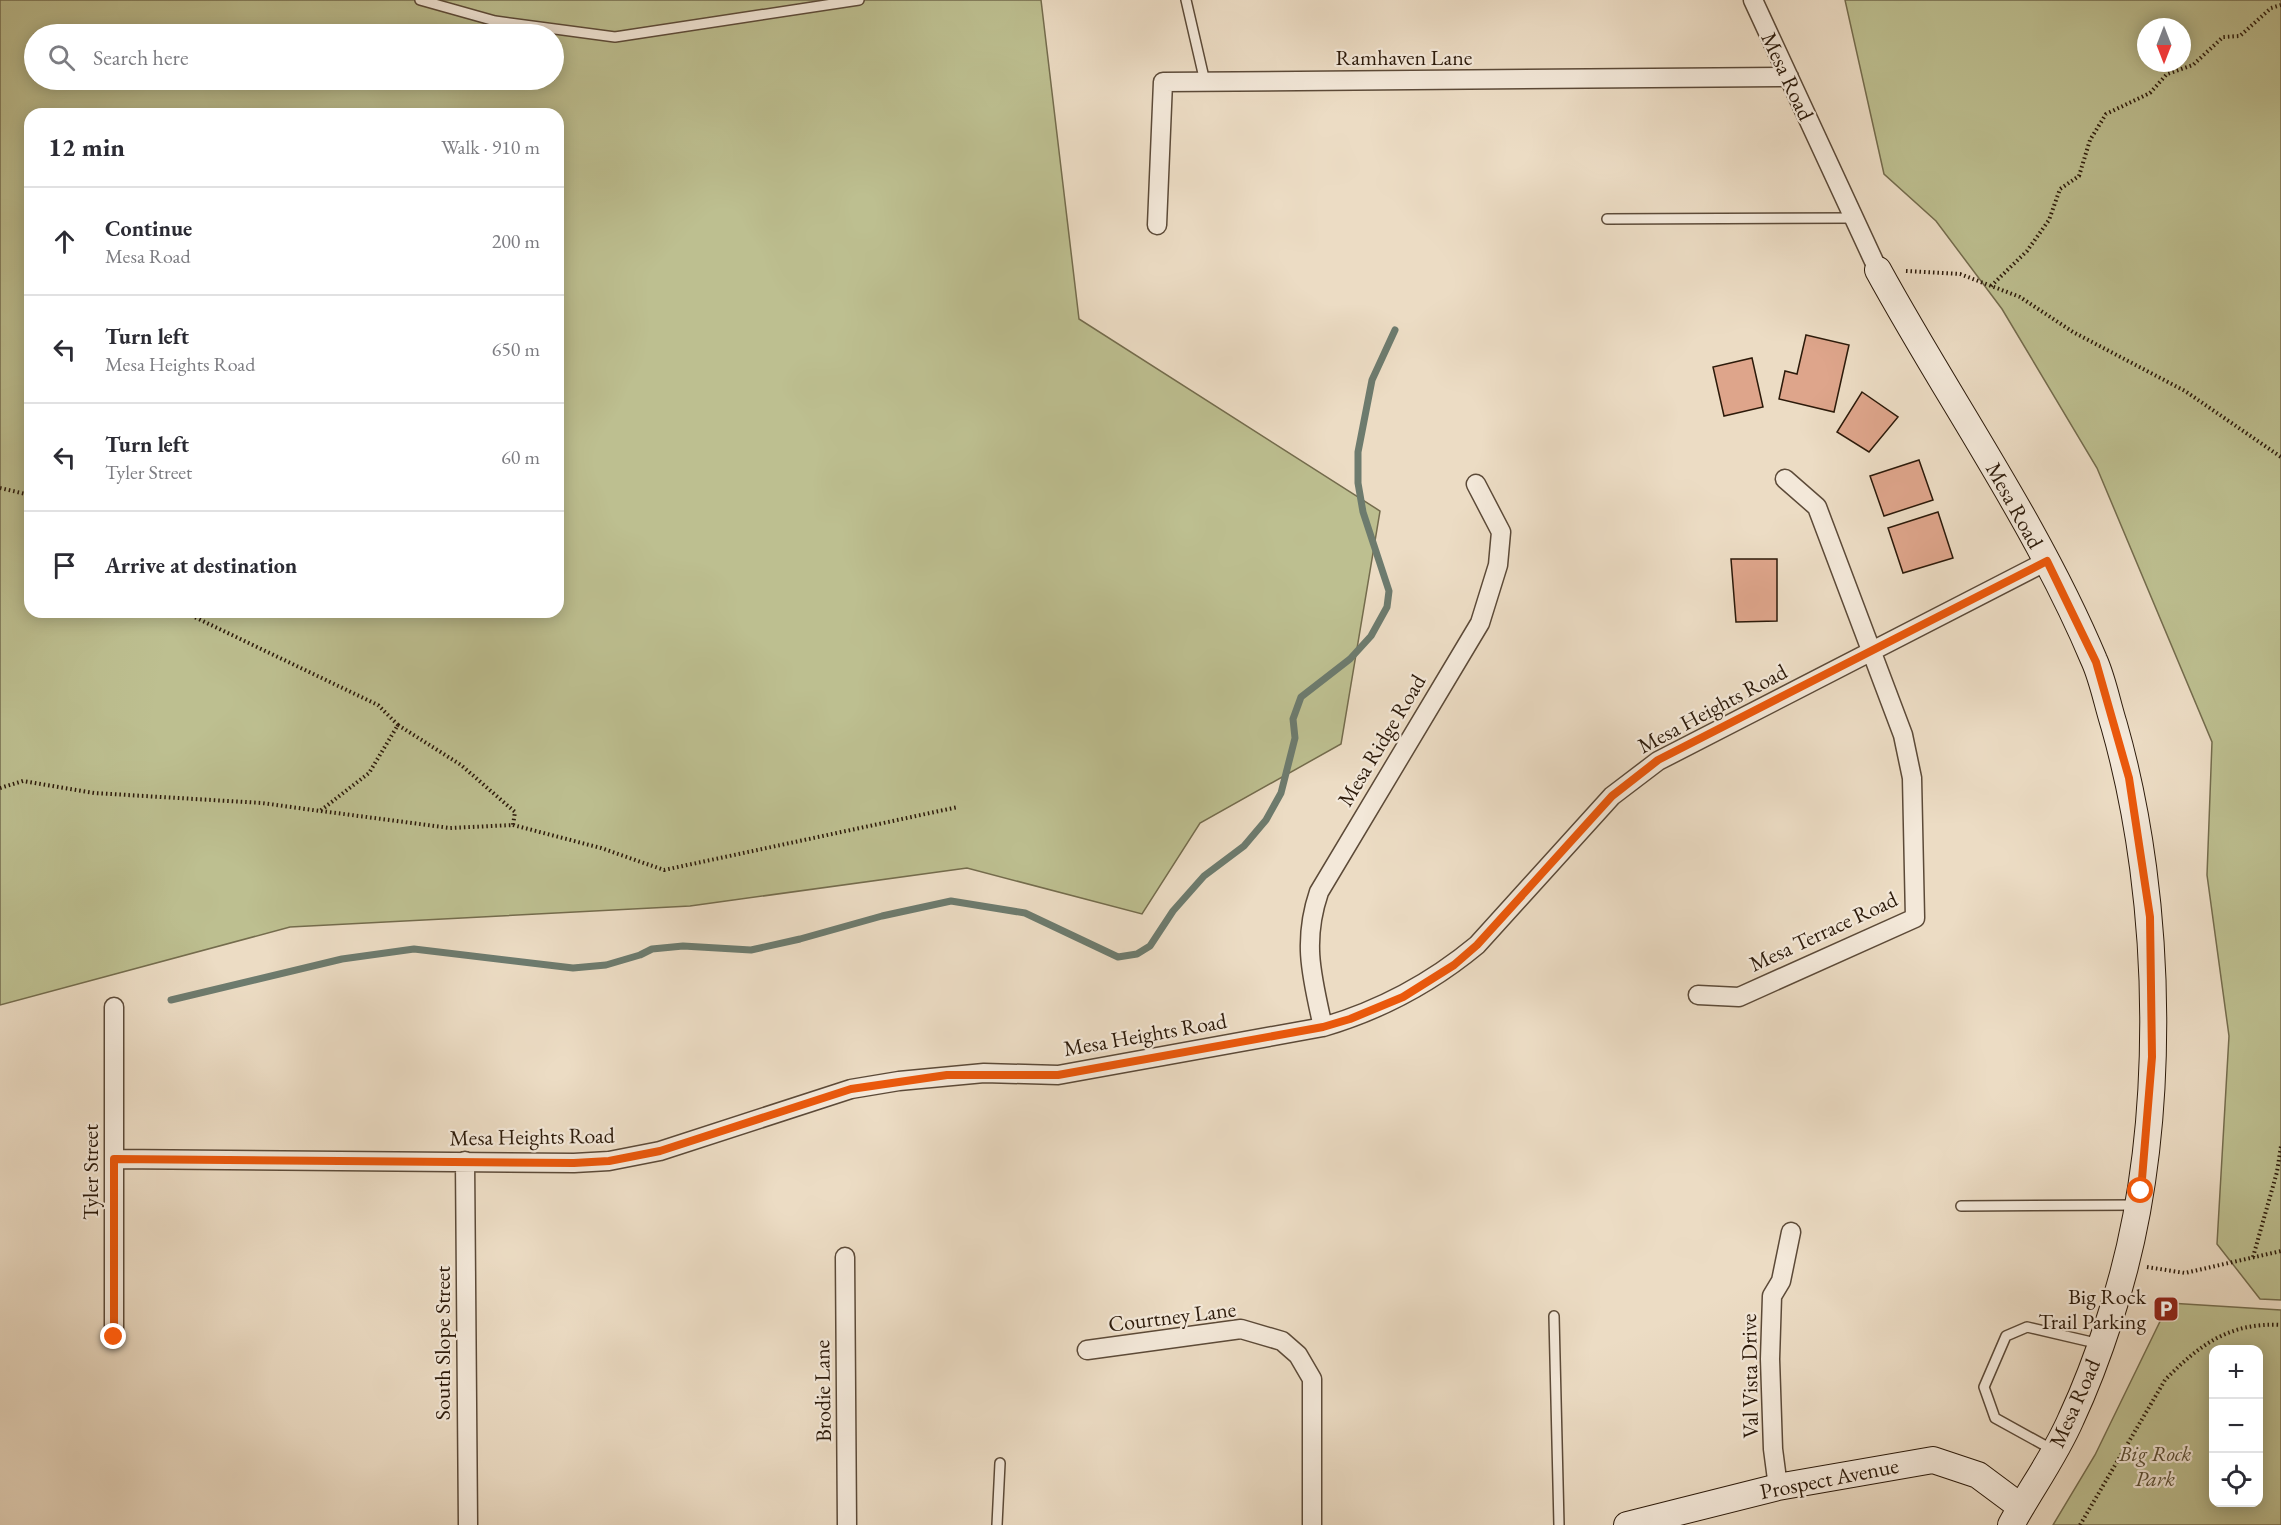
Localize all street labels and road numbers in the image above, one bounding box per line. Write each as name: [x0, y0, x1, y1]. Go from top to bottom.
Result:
street label: Mesa Road: [1754, 27, 1821, 126]
street label: Ramhaven Lane: [1336, 43, 1473, 72]
street label: Mesa Road: [1979, 457, 2051, 554]
street label: Mesa Heights Road: [1632, 656, 1793, 760]
street label: Mesa Ridge Road: [1331, 668, 1433, 812]
street label: Mesa Terrace Road: [1744, 884, 1903, 978]
street label: Mesa Heights Road: [1061, 1006, 1230, 1063]
street label: Mesa Heights Road: [449, 1121, 616, 1152]
street label: Tyler Street: [76, 1124, 105, 1220]
street label: South Slope Street: [428, 1266, 457, 1420]
street label: Courtney Lane: [1107, 1294, 1238, 1339]
street label: Val Vista Drive: [1734, 1313, 1765, 1439]
street label: Brodie Lane: [807, 1339, 838, 1442]
street label: Mesa Road: [2042, 1353, 2107, 1452]
street label: Prospect Avenue: [1757, 1451, 1901, 1506]

